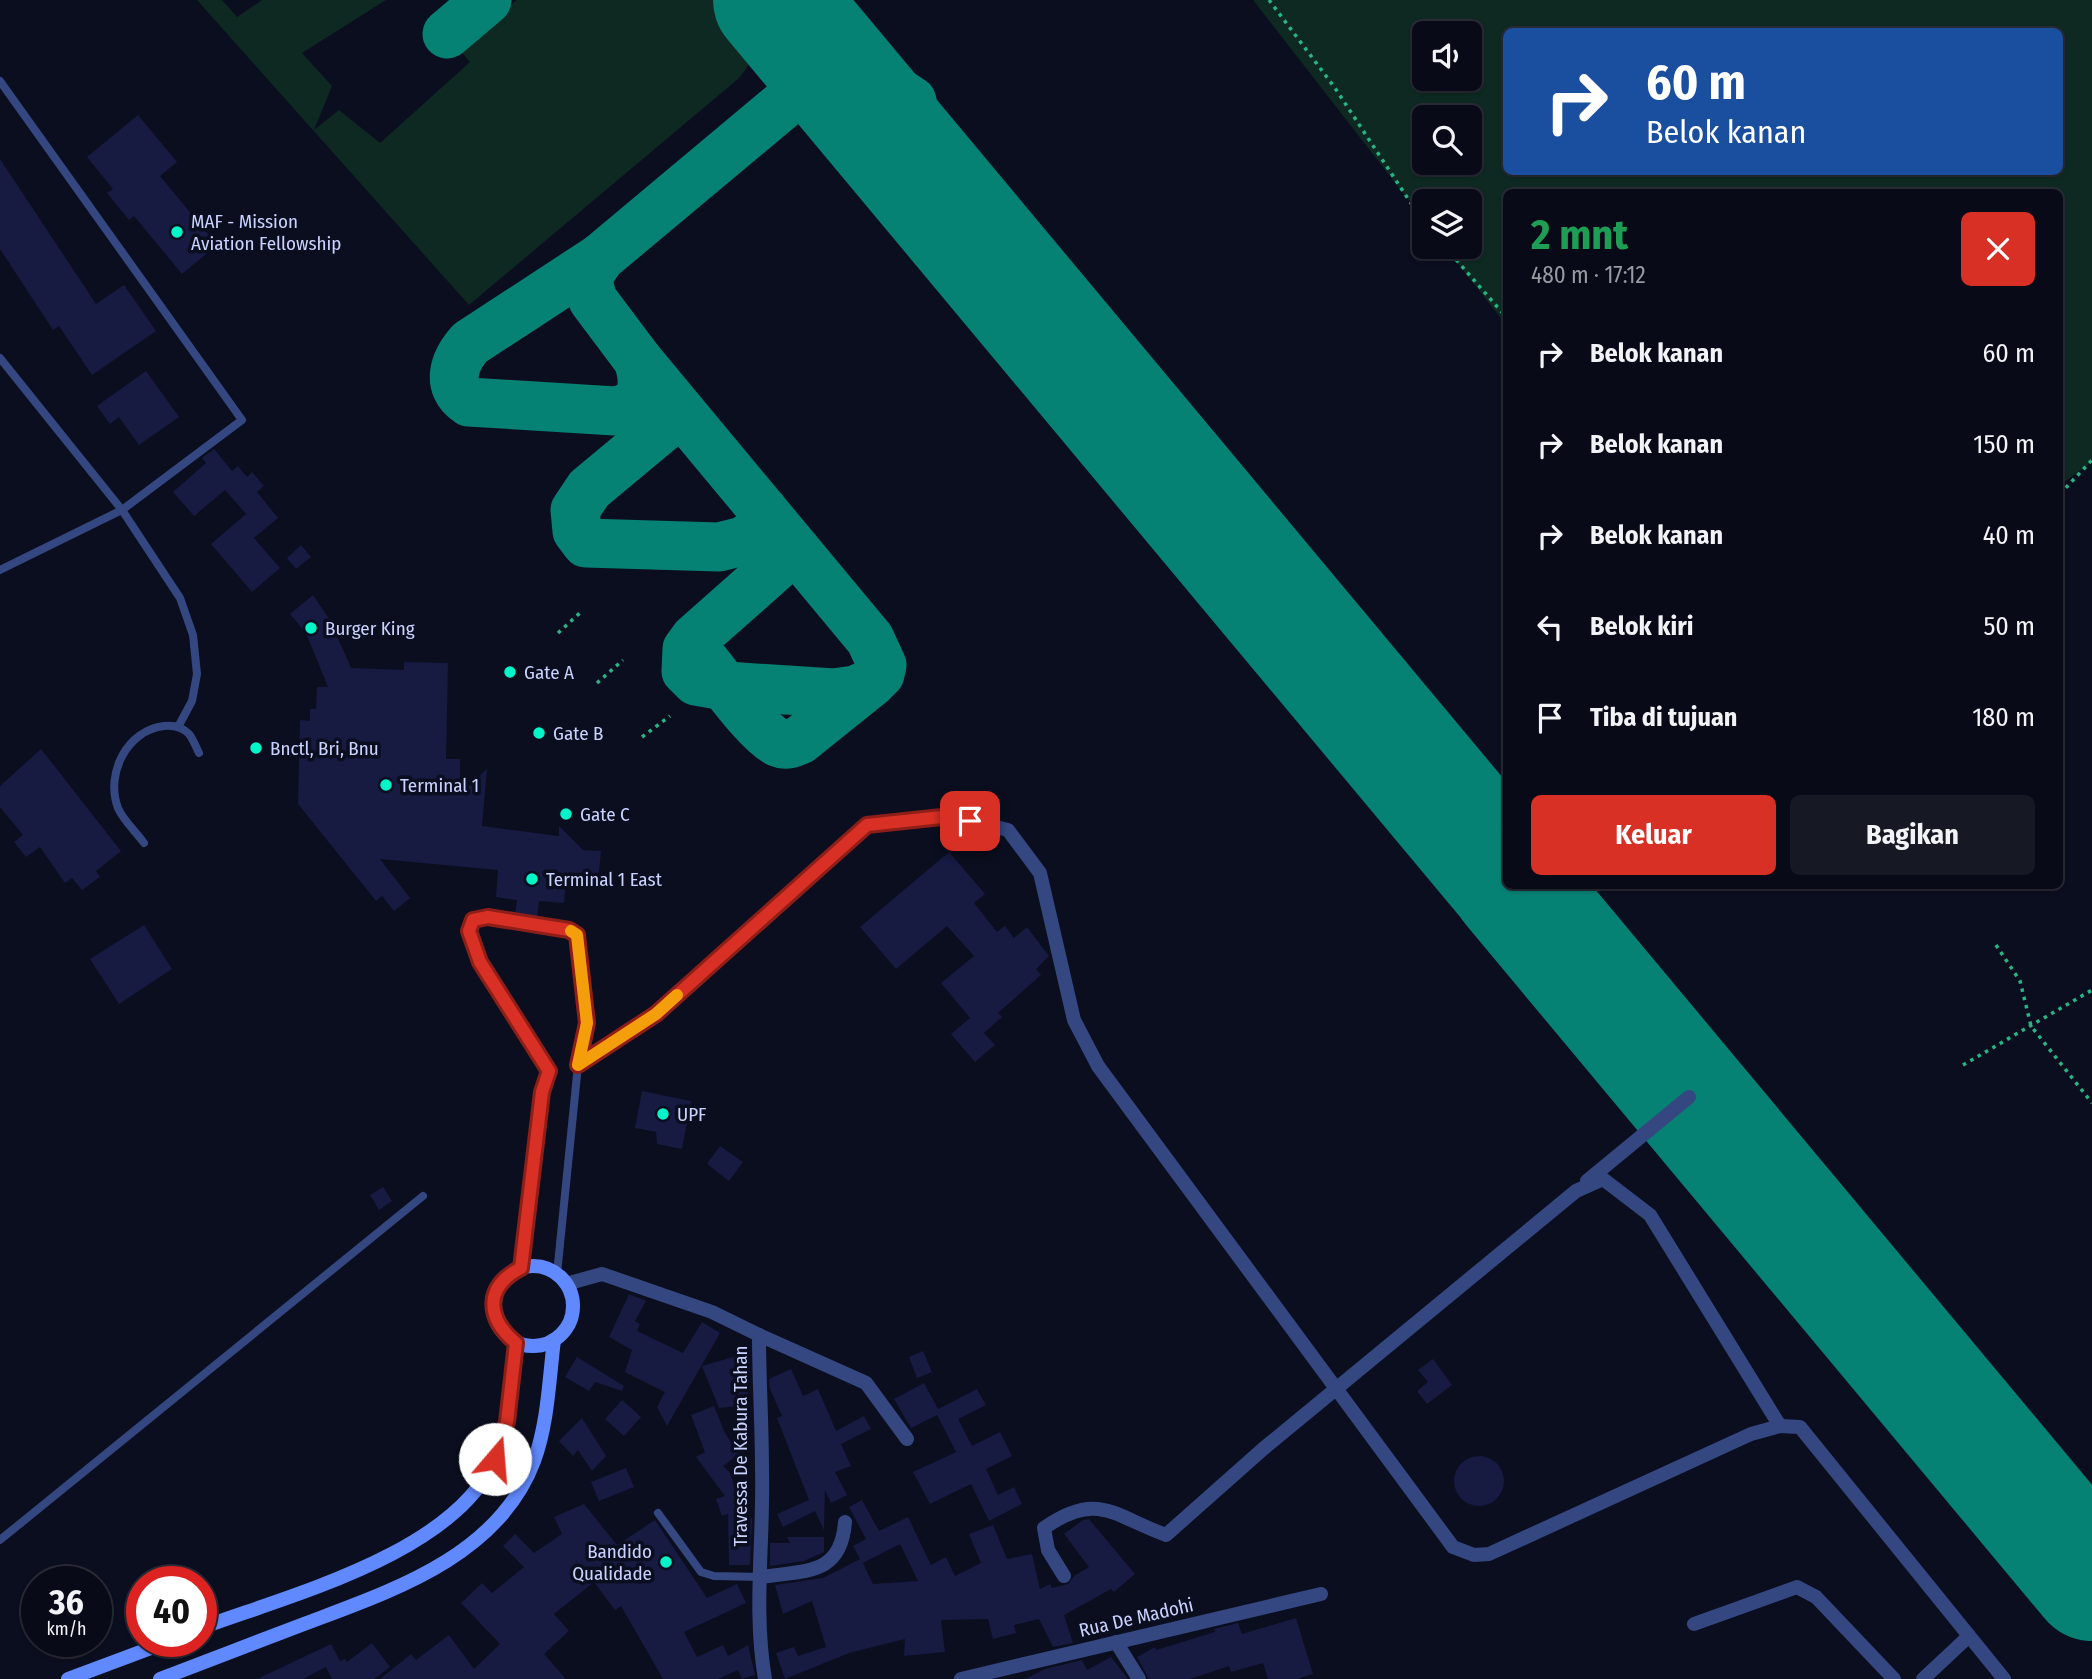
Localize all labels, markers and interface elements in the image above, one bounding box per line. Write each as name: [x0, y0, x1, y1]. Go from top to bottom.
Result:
map controls: [1412, 21, 1482, 259]
button: sound: [1412, 21, 1482, 91]
text: 60 m: [1646, 53, 1746, 112]
icon: right: [1531, 56, 1622, 147]
button: search: [1412, 105, 1482, 175]
text: Belok kanan: [1646, 113, 1806, 151]
button: layers: [1412, 189, 1482, 259]
place label: MAF - Mission Aviation Fellowship: [191, 210, 341, 255]
text: 2 mnt: [1531, 210, 1628, 260]
button: close: [1961, 212, 2035, 286]
marker: MAF - Mission Aviation Fellowship: [169, 224, 185, 240]
text: 480 m · 17:12: [1531, 261, 1646, 289]
icon: right: [1531, 335, 1569, 373]
text: Belok kanan: [1590, 338, 1723, 369]
text: 60 m: [1982, 338, 2035, 369]
icon: right: [1531, 426, 1569, 464]
text: Belok kanan: [1590, 429, 1723, 460]
text: 150 m: [1973, 429, 2035, 460]
icon: right: [1531, 517, 1569, 555]
text: Belok kanan: [1590, 520, 1723, 551]
text: 40 m: [1983, 520, 2035, 551]
icon: left: [1531, 608, 1569, 646]
text: Belok kiri: [1590, 611, 1693, 642]
text: 50 m: [1983, 611, 2035, 642]
place label: Burger King: [325, 617, 415, 640]
marker: Burger King: [303, 620, 319, 636]
place label: Gate A: [524, 661, 574, 684]
marker: Gate A: [502, 664, 518, 680]
icon: arrive: [1531, 699, 1569, 737]
text: Tiba di tujuan: [1590, 702, 1737, 733]
text: 180 m: [1972, 702, 2035, 733]
place label: Gate B: [553, 722, 603, 745]
marker: Gate B: [531, 725, 547, 741]
place label: Bnctl, Bri, Bnu: [270, 737, 379, 760]
marker: Bnctl, Bri, Bnu: [248, 740, 264, 756]
place label: Terminal 1: [400, 774, 479, 797]
marker: Terminal 1: [378, 777, 394, 793]
pin: [940, 791, 1000, 851]
button: Keluar: [1531, 795, 1776, 875]
button: Bagikan: [1790, 795, 2035, 875]
icon: arrive: [951, 802, 989, 840]
place label: Gate C: [580, 803, 630, 826]
marker: Gate C: [558, 806, 574, 822]
place label: Terminal 1 East: [546, 868, 663, 891]
marker: Terminal 1 East: [524, 871, 540, 887]
place label: UPF: [677, 1103, 706, 1126]
marker: UPF: [655, 1106, 671, 1122]
street label: Travessa De Kabura Tahan: [729, 1345, 752, 1547]
position arrow: [458, 1422, 532, 1496]
place label: Bandido Qualidade: [572, 1540, 652, 1585]
marker: Bandido Qualidade: [658, 1554, 674, 1570]
speed limit sign: 40: [126, 1566, 217, 1657]
text: 36: [49, 1581, 84, 1623]
street label: Rua De Madohi: [1077, 1593, 1196, 1642]
text: km/h: [46, 1618, 87, 1640]

